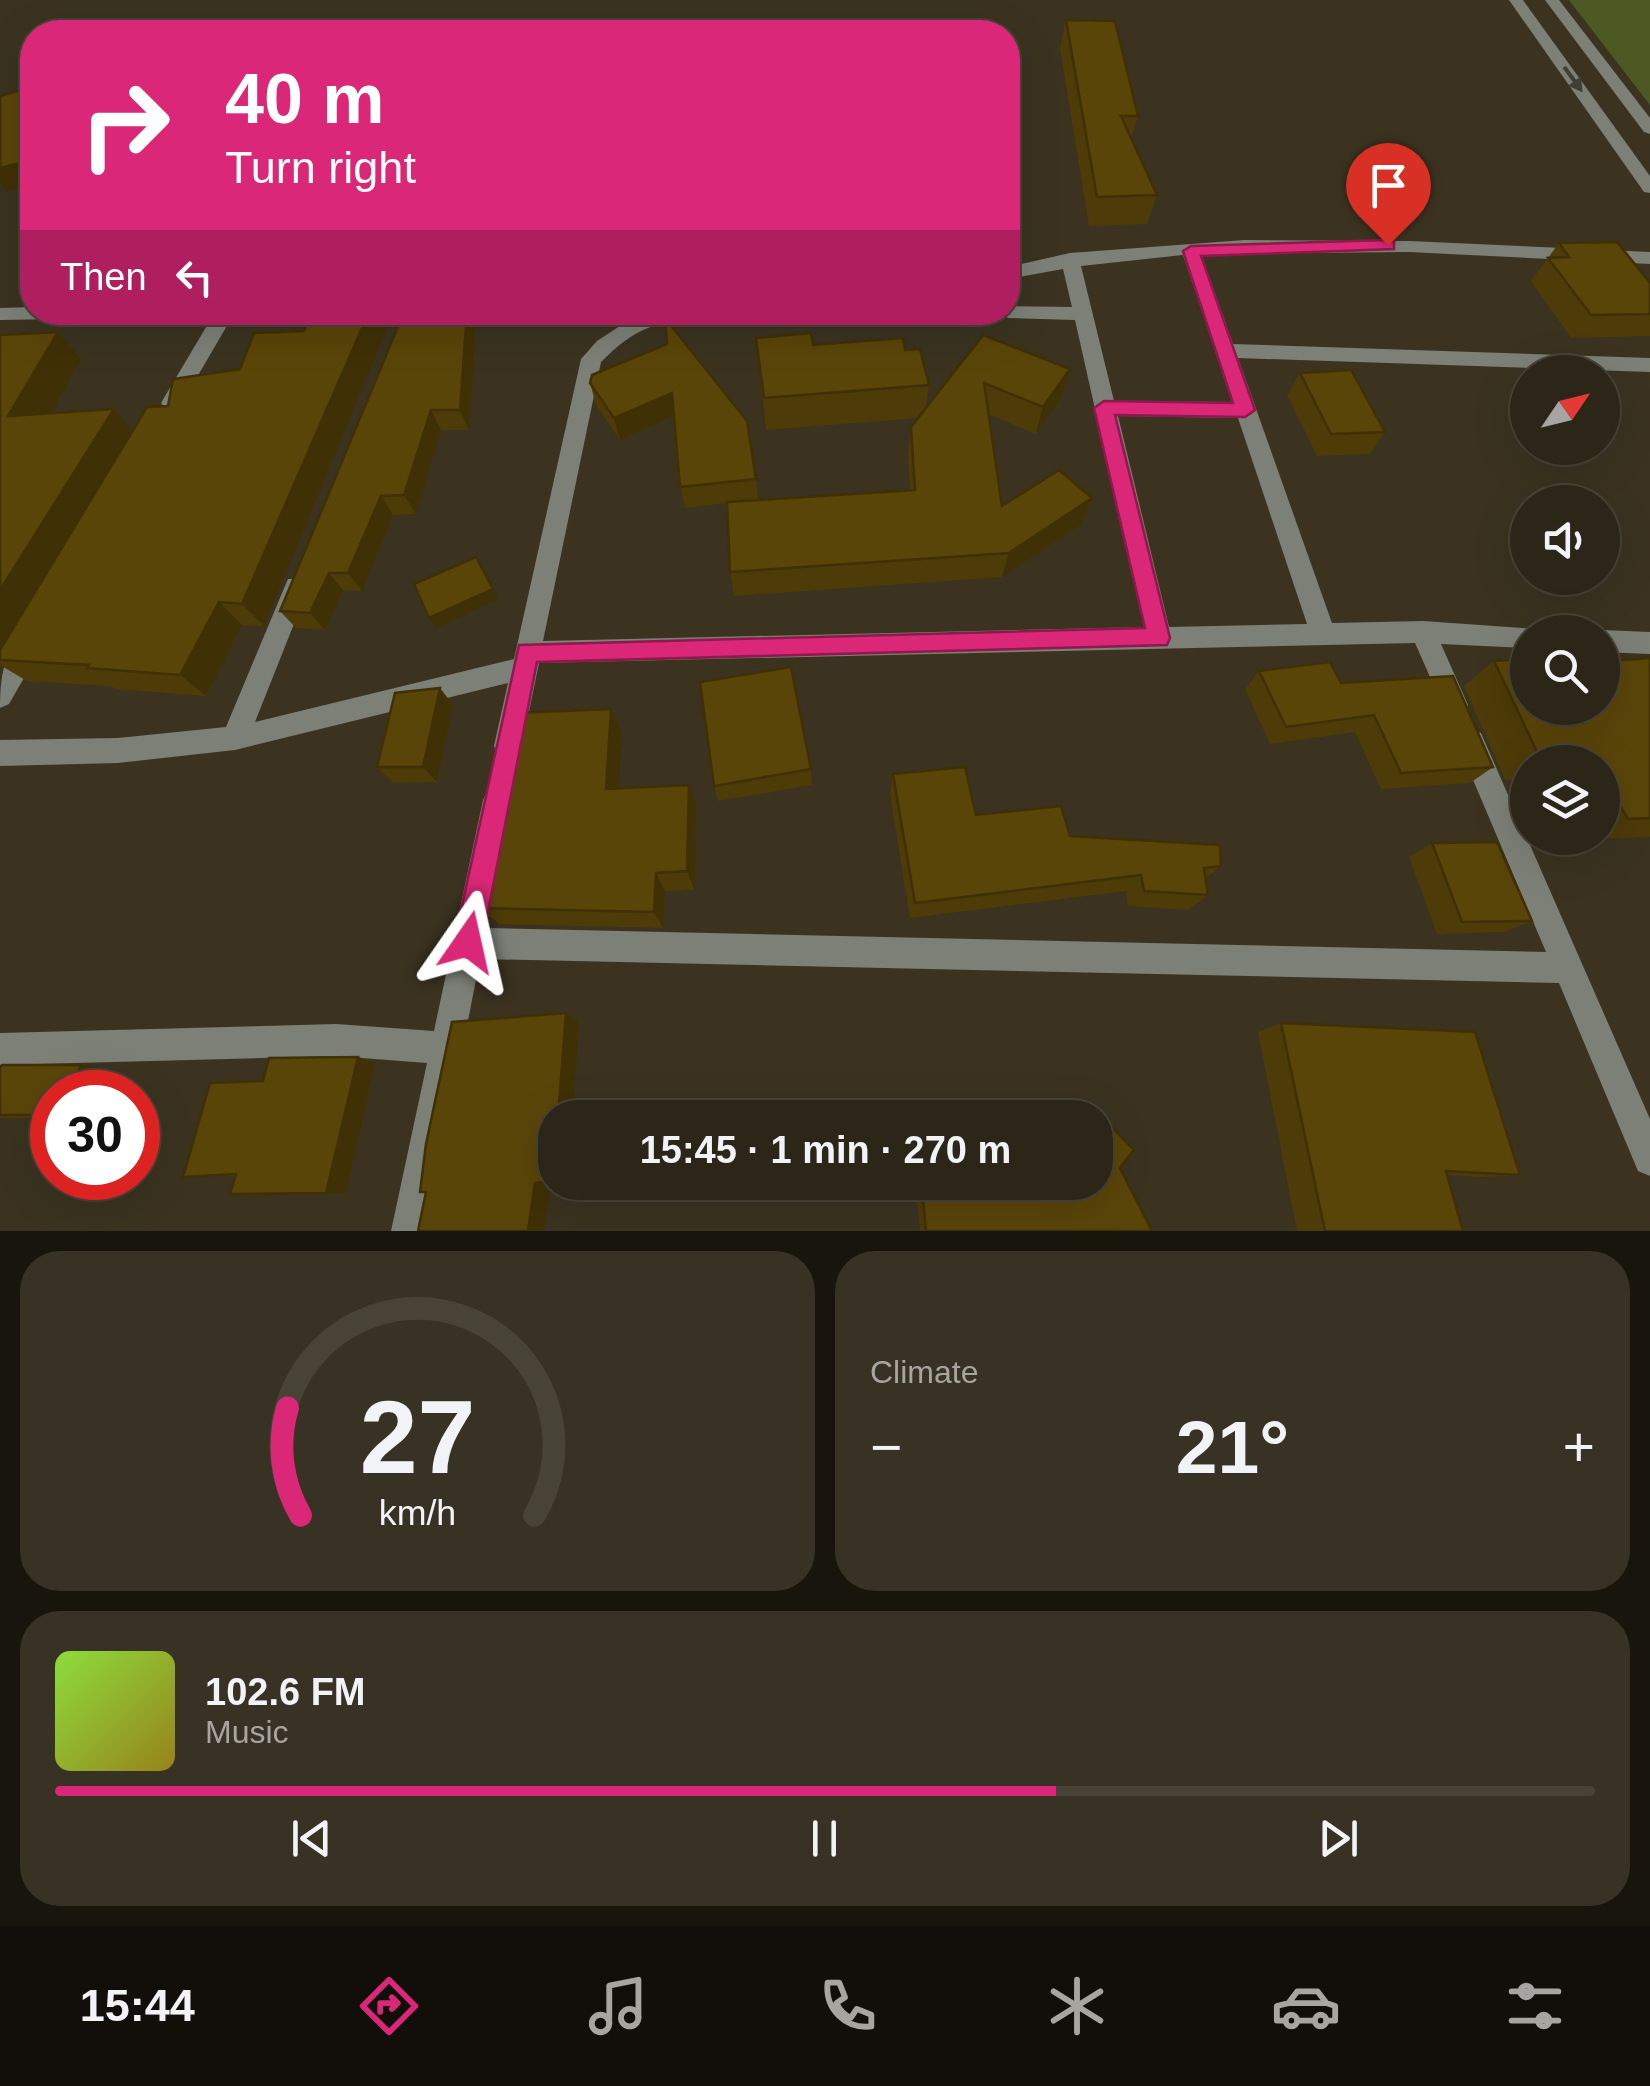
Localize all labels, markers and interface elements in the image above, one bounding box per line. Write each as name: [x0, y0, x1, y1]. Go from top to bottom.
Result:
icon: right: [60, 60, 190, 190]
text: 40 m: [225, 60, 385, 138]
one-way arrow: [1562, 66, 1582, 93]
text: Turn right: [225, 142, 416, 193]
pin: [1346, 143, 1431, 246]
icon: arrive: [1361, 158, 1416, 213]
icon: left: [167, 250, 222, 305]
text: Then: [60, 256, 147, 298]
north arrow: [1510, 355, 1620, 465]
map controls: [1510, 355, 1620, 855]
button: sound: [1510, 485, 1620, 595]
button: search: [1510, 615, 1620, 725]
button: layers: [1510, 745, 1620, 855]
position arrow: [416, 890, 520, 994]
speed limit sign: 30: [30, 1070, 160, 1200]
text: 15:45 · 1 min · 270 m: [640, 1129, 1011, 1171]
text: Climate: [870, 1354, 978, 1390]
text: 27: [360, 1379, 475, 1495]
text: 21°: [1176, 1405, 1289, 1489]
text: −: [870, 1416, 902, 1478]
text: +: [1563, 1416, 1595, 1478]
text: km/h: [379, 1493, 456, 1533]
text: 102.6 FM: [205, 1671, 366, 1713]
text: Music: [205, 1714, 289, 1750]
icon: previous: [284, 1811, 339, 1866]
icon: pause: [797, 1811, 852, 1866]
icon: next: [1311, 1811, 1366, 1866]
icon: directions: [354, 1971, 424, 2041]
icon: music: [583, 1971, 653, 2041]
icon: phone: [813, 1971, 883, 2041]
icon: climate: [1042, 1971, 1112, 2041]
icon: car: [1271, 1971, 1341, 2041]
icon: filters: [1500, 1971, 1570, 2041]
text: 15:44: [80, 1980, 195, 2031]

